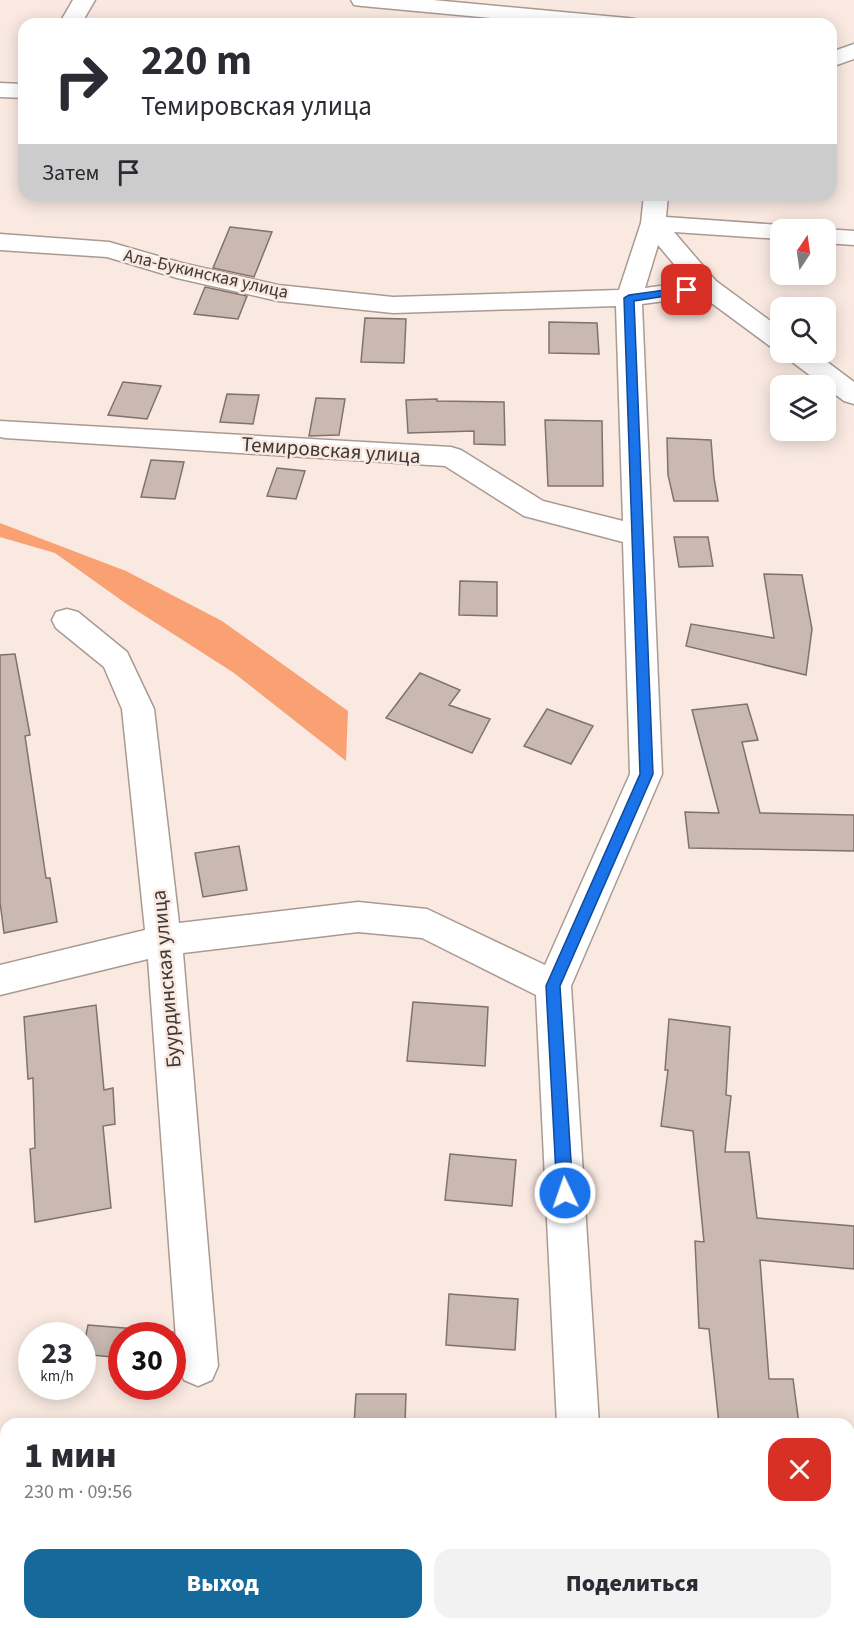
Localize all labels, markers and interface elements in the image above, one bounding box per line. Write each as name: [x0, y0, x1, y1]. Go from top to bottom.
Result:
text: 220 m: [141, 31, 252, 91]
icon: right: [42, 42, 120, 120]
text: Темировская улица: [141, 87, 372, 126]
icon: arrive: [112, 156, 145, 189]
text: Затем: [42, 157, 100, 189]
north arrow: [770, 219, 836, 285]
map controls: [770, 219, 836, 441]
street label: Ала-Букинская улица: [121, 243, 291, 305]
pin: [661, 264, 712, 315]
icon: arrive: [670, 273, 703, 306]
button: search: [770, 297, 836, 363]
button: layers: [770, 375, 836, 441]
street label: Темировская улица: [240, 429, 422, 471]
street label: Буурдинская улица: [143, 889, 189, 1069]
position arrow: [533, 1161, 597, 1225]
speed limit sign: 30: [108, 1322, 186, 1400]
text: 23: [41, 1332, 73, 1375]
text: km/h: [40, 1366, 74, 1387]
text: 1 мин: [24, 1430, 117, 1481]
button: close: [768, 1438, 831, 1501]
text: 230 m · 09:56: [24, 1478, 132, 1506]
button: Выход: [24, 1549, 422, 1618]
button: Поделиться: [434, 1549, 831, 1618]

